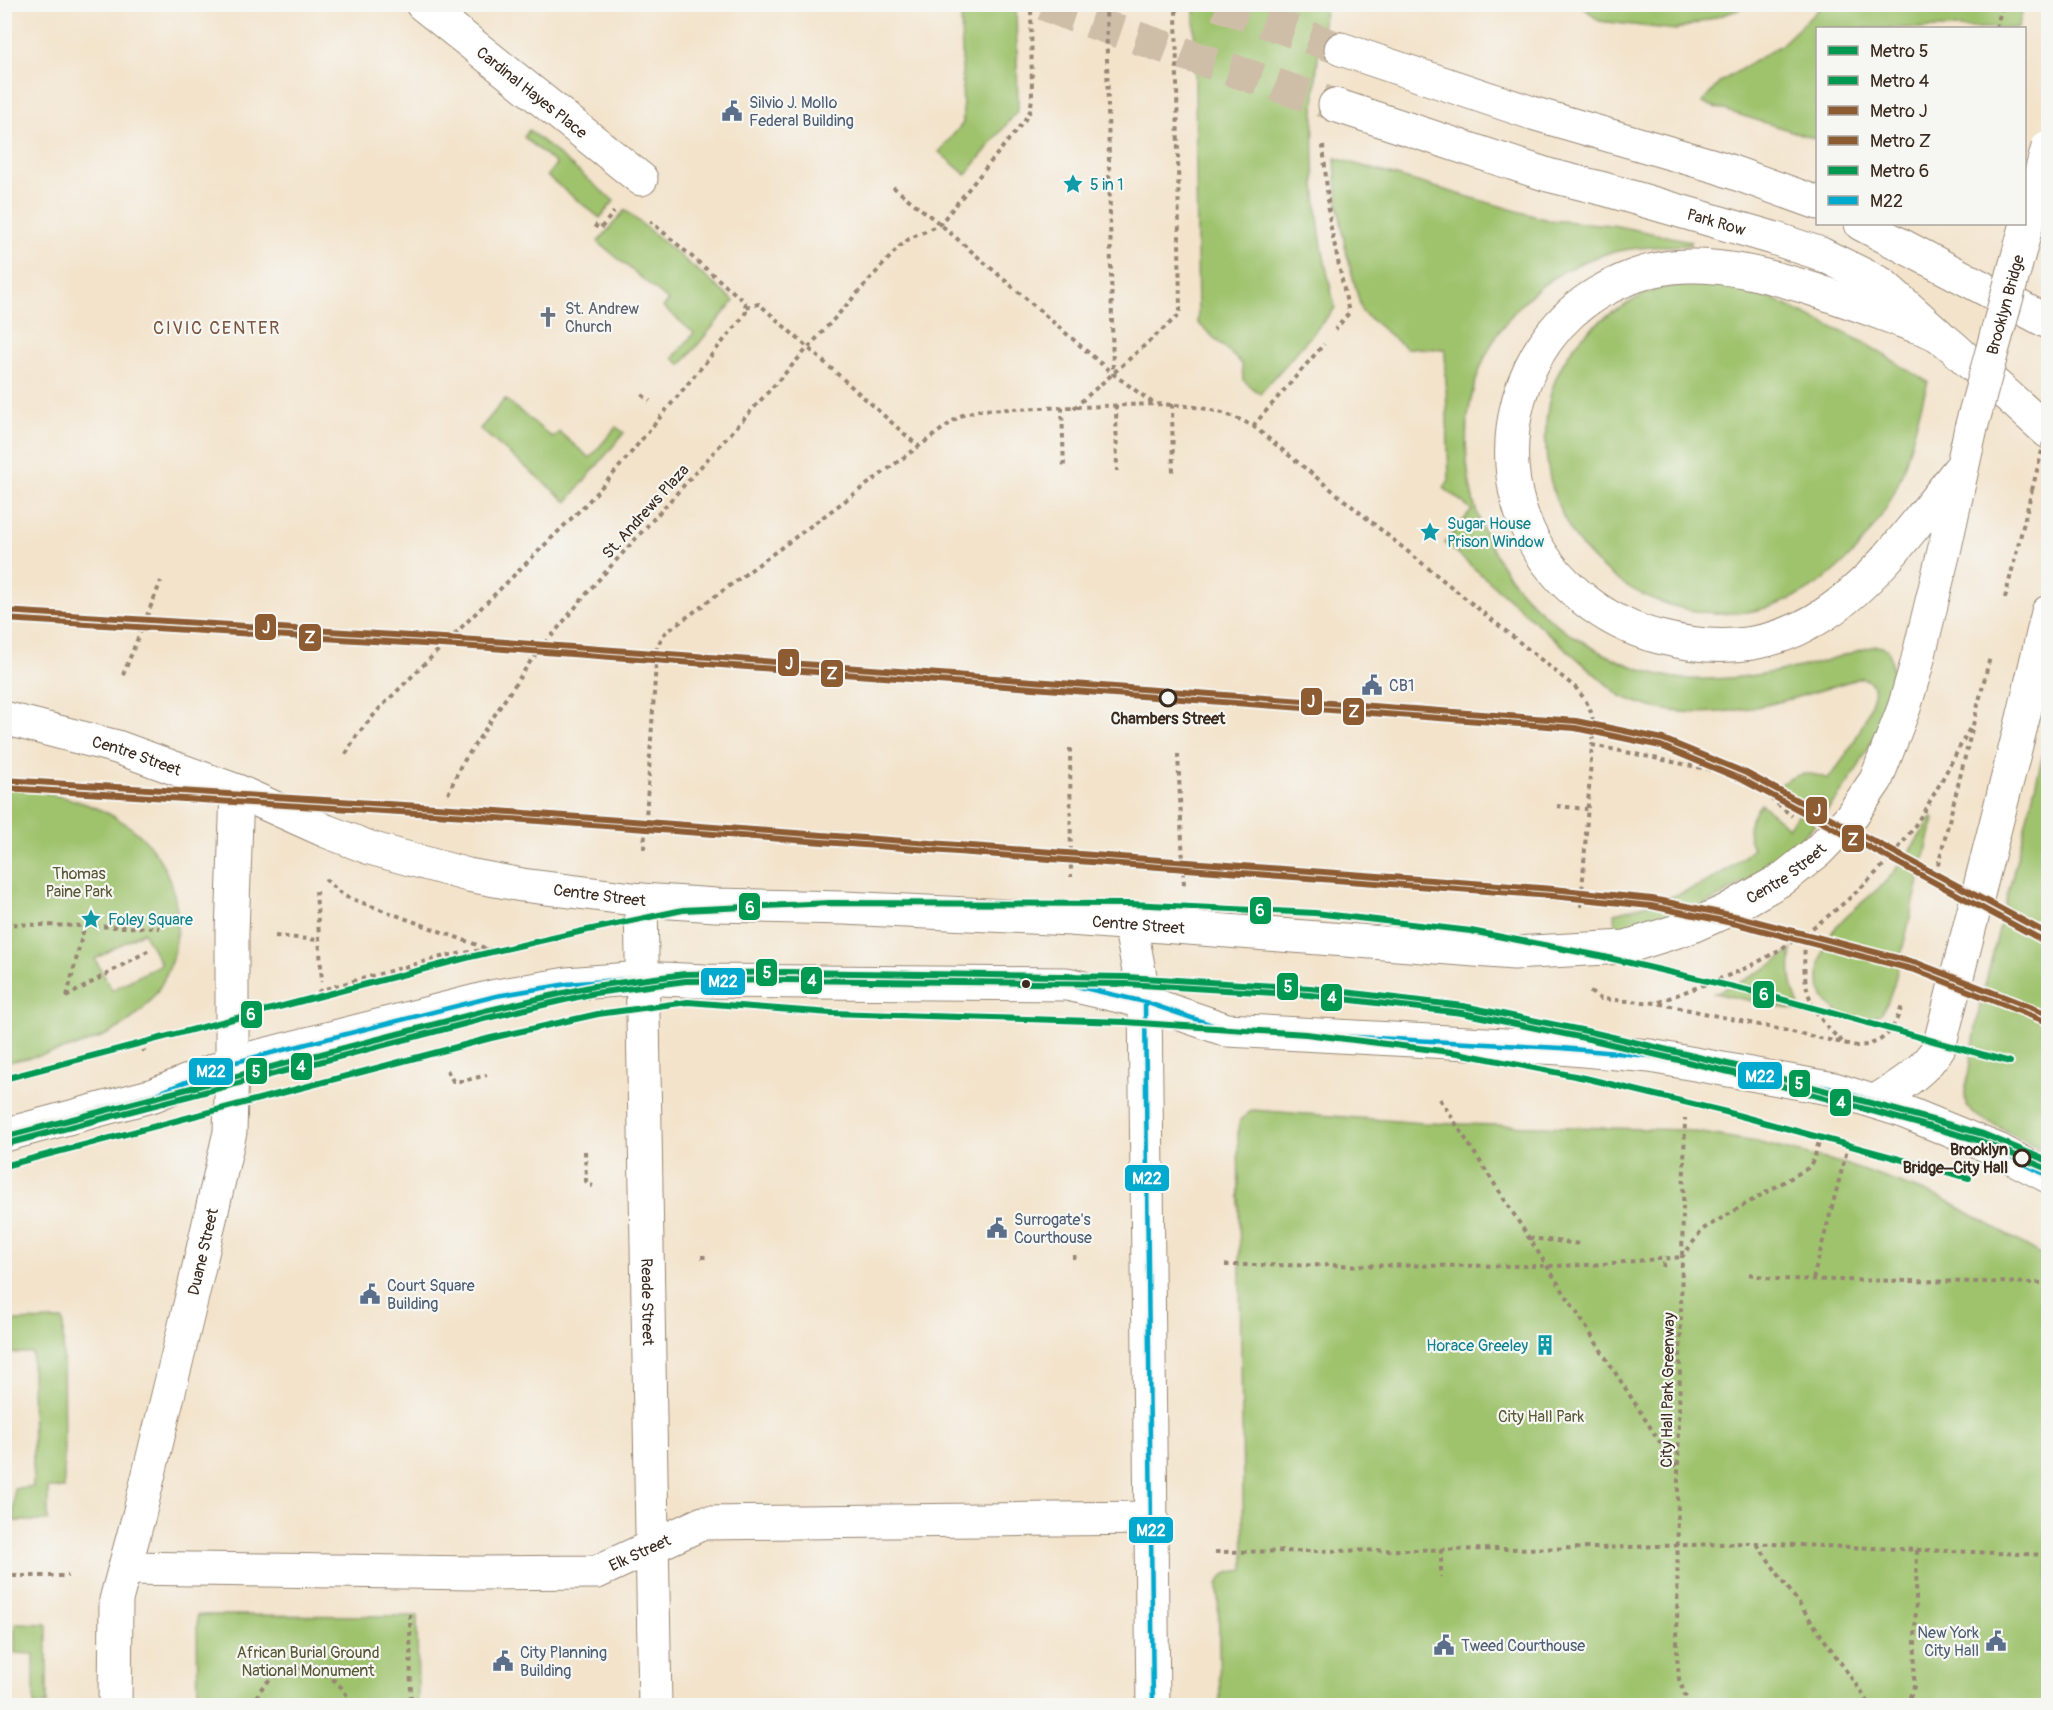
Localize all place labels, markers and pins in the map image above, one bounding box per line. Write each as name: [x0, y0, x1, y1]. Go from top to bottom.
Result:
place label: Silvio J. Mollo Federal Building: [749, 93, 854, 131]
public building icon: Silvio J. Mollo Federal Building: [720, 99, 744, 123]
place icon: 5 in 1: [1061, 172, 1085, 196]
place label: 5 in 1: [1090, 175, 1124, 195]
place label: St. Andrew Church: [565, 299, 639, 337]
church icon: St. Andrew Church: [536, 305, 560, 329]
place label: Sugar House Prison Window: [1447, 514, 1545, 552]
place icon: Sugar House Prison Window: [1418, 520, 1442, 544]
public building icon: CB1: [1360, 673, 1384, 697]
place label: CB1: [1389, 676, 1414, 696]
marker: Chambers Street: [1159, 689, 1177, 707]
place label: Chambers Street: [1111, 709, 1226, 729]
place icon: Foley Square: [79, 907, 103, 931]
place label: Foley Square: [108, 910, 193, 930]
unlabelled marker: [1020, 978, 1032, 990]
place label: Brooklyn Bridge–City Hall: [1903, 1140, 2008, 1178]
marker: Brooklyn Bridge–City Hall: [2013, 1149, 2031, 1167]
place label: Surrogate's Courthouse: [1014, 1210, 1092, 1248]
public building icon: Surrogate's Courthouse: [985, 1216, 1009, 1240]
place label: Court Square Building: [387, 1276, 475, 1314]
public building icon: Court Square Building: [358, 1282, 382, 1306]
building icon: Horace Greeley: [1533, 1333, 1557, 1357]
place label: Horace Greeley: [1426, 1336, 1528, 1356]
place label: New York City Hall: [1917, 1623, 1979, 1661]
public building icon: New York City Hall: [1984, 1629, 2008, 1653]
public building icon: Tweed Courthouse: [1432, 1633, 1456, 1657]
place label: Tweed Courthouse: [1461, 1636, 1585, 1656]
place label: City Planning Building: [520, 1643, 607, 1681]
public building icon: City Planning Building: [491, 1649, 515, 1673]

